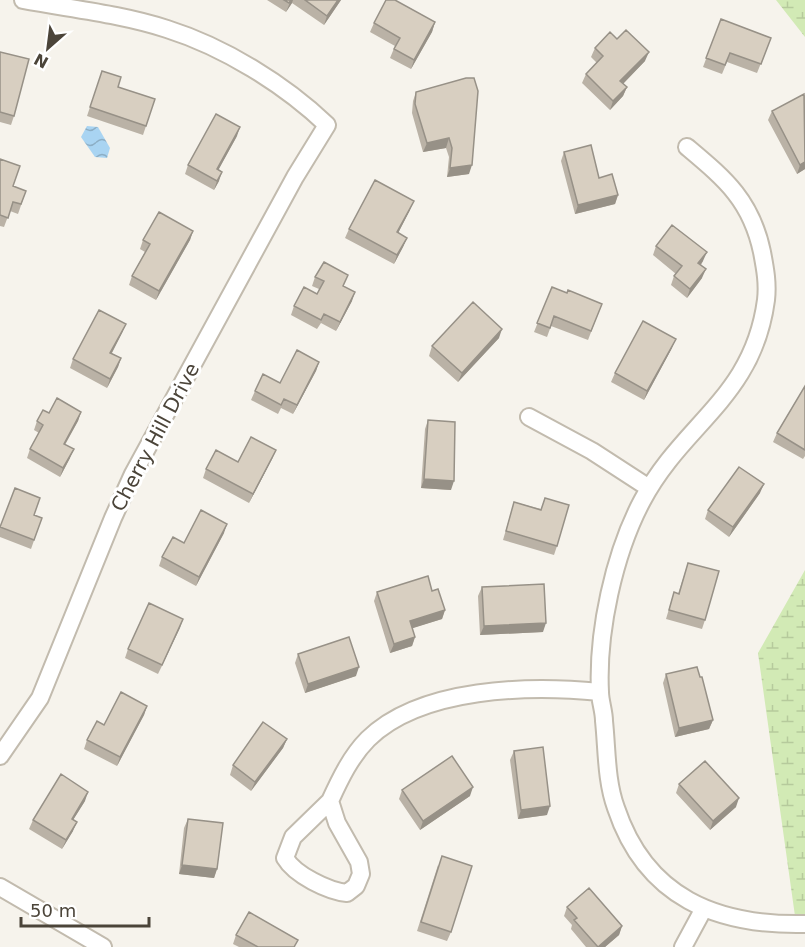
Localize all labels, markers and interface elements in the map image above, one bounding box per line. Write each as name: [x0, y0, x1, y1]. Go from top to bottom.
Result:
north arrow: [18, 18, 78, 78]
text: N: [31, 49, 52, 72]
street label: Cherry Hill Drive: [106, 359, 204, 515]
scale bar: [21, 890, 148, 928]
text: 50 m: [30, 900, 76, 921]

